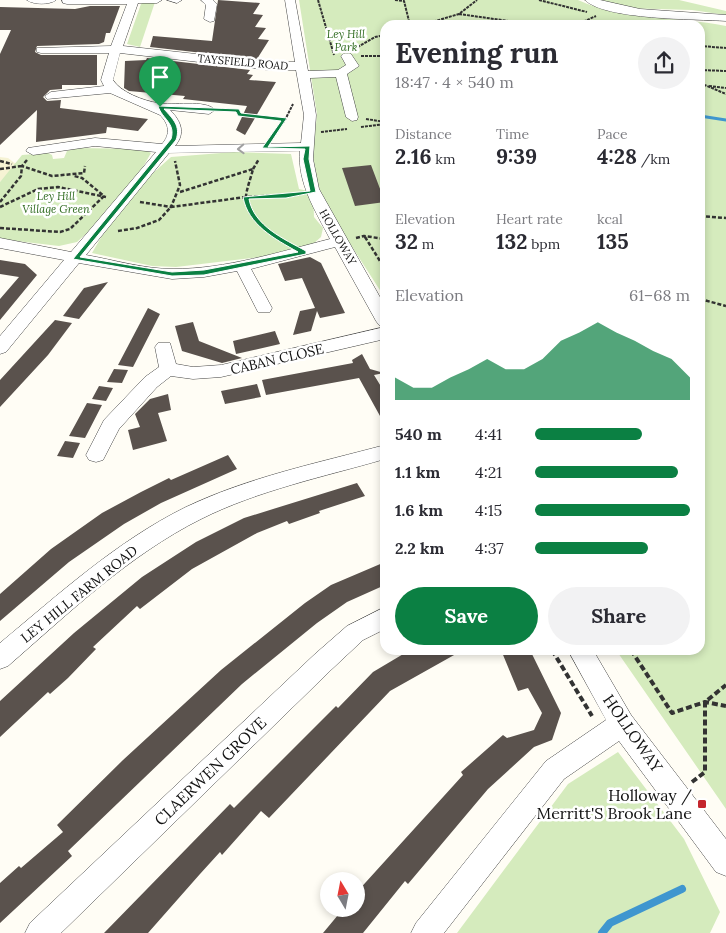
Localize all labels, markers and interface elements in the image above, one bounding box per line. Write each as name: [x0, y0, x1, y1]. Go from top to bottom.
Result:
park label: Ley Hill Park: [327, 27, 365, 54]
text: Evening run: [395, 35, 558, 71]
button: share: [638, 37, 690, 89]
street label: TAYSFIELD ROAD: [197, 51, 289, 73]
pin: [139, 56, 181, 107]
icon: arrive: [146, 63, 174, 91]
text: 18:47 · 4 × 540 m: [395, 72, 514, 92]
text: Distance: [395, 125, 452, 143]
text: Time: [496, 125, 529, 143]
text: Pace: [597, 125, 628, 143]
text: 2.16: [395, 143, 432, 170]
text: 9:39: [496, 143, 537, 170]
text: 4:28: [597, 143, 637, 170]
one-way arrow: [237, 144, 245, 155]
text: km: [432, 150, 455, 168]
text: /km: [637, 150, 670, 168]
park label: Ley Hill Village Green: [22, 189, 90, 216]
street label: HOLLOWAY: [316, 207, 360, 268]
text: Elevation: [395, 210, 455, 228]
text: Heart rate: [496, 210, 563, 228]
text: kcal: [597, 210, 623, 228]
text: 32: [395, 228, 418, 255]
text: 132: [496, 228, 527, 255]
text: 135: [597, 228, 629, 255]
text: m: [418, 235, 434, 253]
text: bpm: [527, 235, 560, 253]
text: Elevation: [395, 285, 464, 305]
text: 61–68 m: [629, 285, 690, 305]
street label: CABAN CLOSE: [229, 339, 326, 378]
text: 540 m: [395, 424, 442, 444]
text: 4:41: [475, 424, 502, 444]
text: 1.1 km: [395, 462, 440, 482]
text: 4:21: [475, 462, 502, 482]
text: 1.6 km: [395, 500, 443, 520]
text: 4:15: [475, 500, 502, 520]
text: 2.2 km: [395, 538, 444, 558]
text: 4:37: [475, 538, 504, 558]
street label: LEY HILL FARM ROAD: [17, 541, 141, 647]
button: Save: [395, 587, 538, 645]
button: Share: [548, 587, 690, 645]
street label: HOLLOWAY: [599, 690, 668, 776]
street label: CLAERWEN GROVE: [150, 712, 270, 830]
place label: Holloway / Merritt'S Brook Lane: [537, 785, 692, 823]
marker: Holloway / Merritt'S Brook Lane: [696, 798, 708, 810]
north arrow: [320, 872, 365, 918]
map controls: [320, 872, 365, 917]

